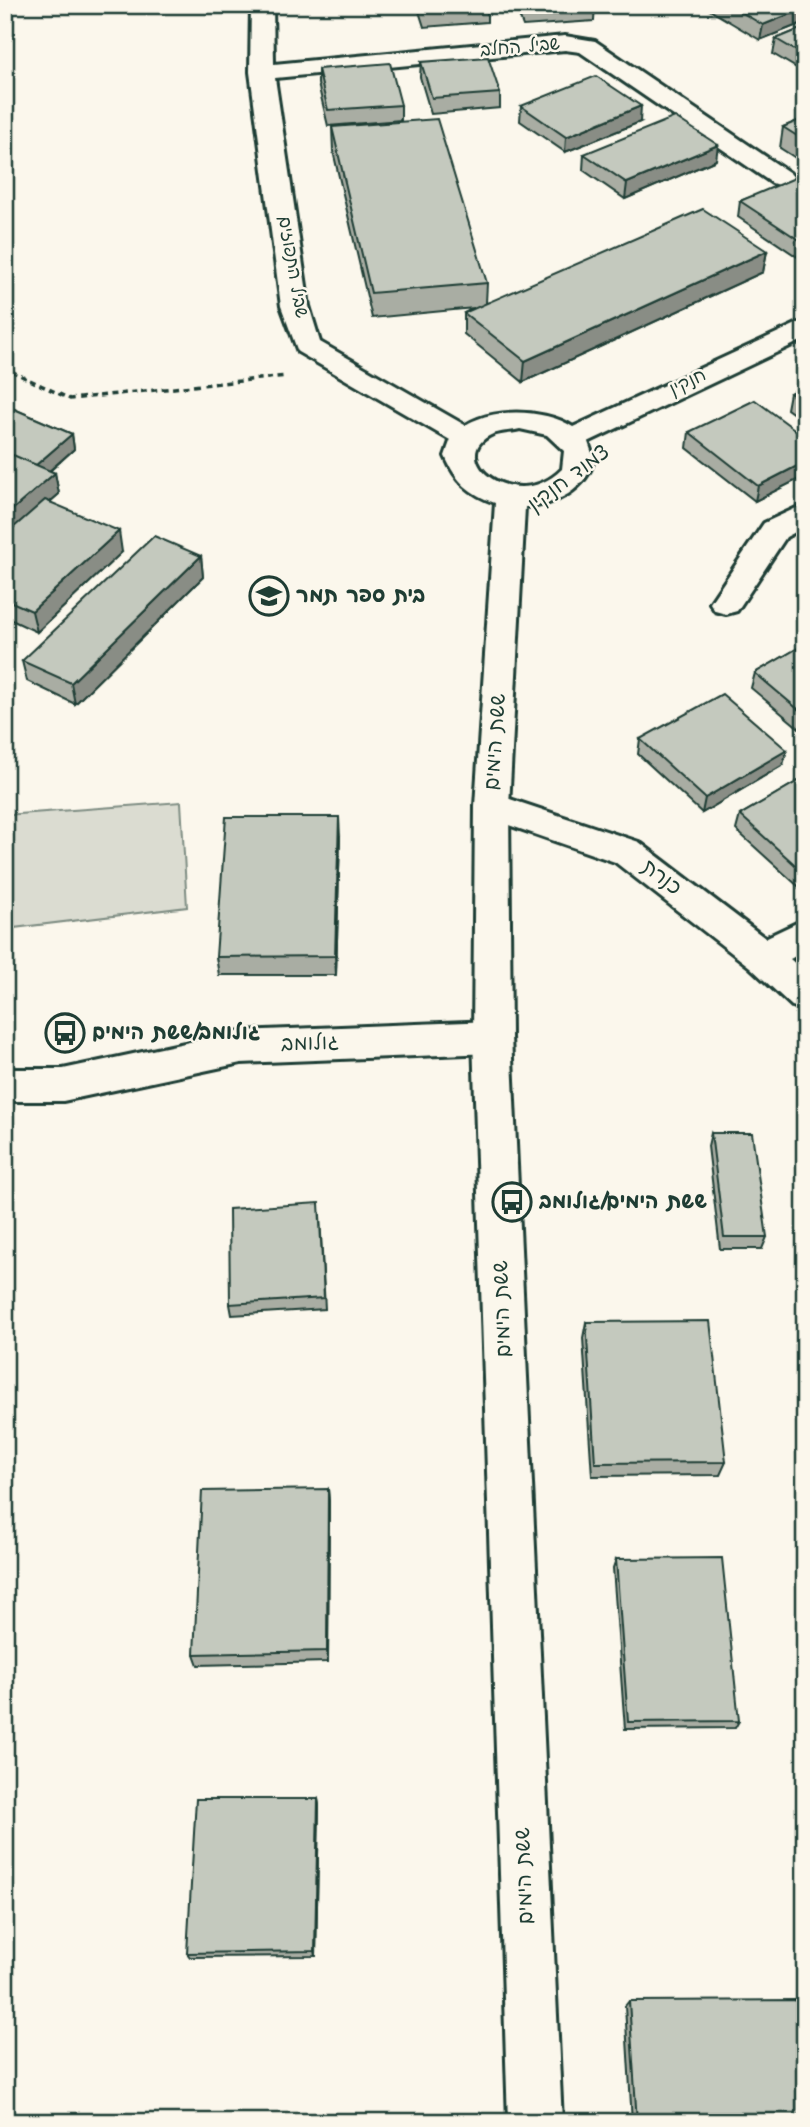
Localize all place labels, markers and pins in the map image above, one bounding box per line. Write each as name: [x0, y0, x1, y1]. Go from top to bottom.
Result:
school or university icon: בית ספר תמר: [248, 575, 290, 617]
place label: בית ספר תמר: [296, 580, 425, 613]
bus stop icon: גולומב/ששת הימים: [44, 1012, 86, 1054]
place label: גולומב/ששת הימים: [92, 1017, 260, 1050]
bus stop icon: ששת הימים/גולומב: [491, 1181, 533, 1223]
place label: ששת הימים/גולומב: [538, 1186, 707, 1219]

